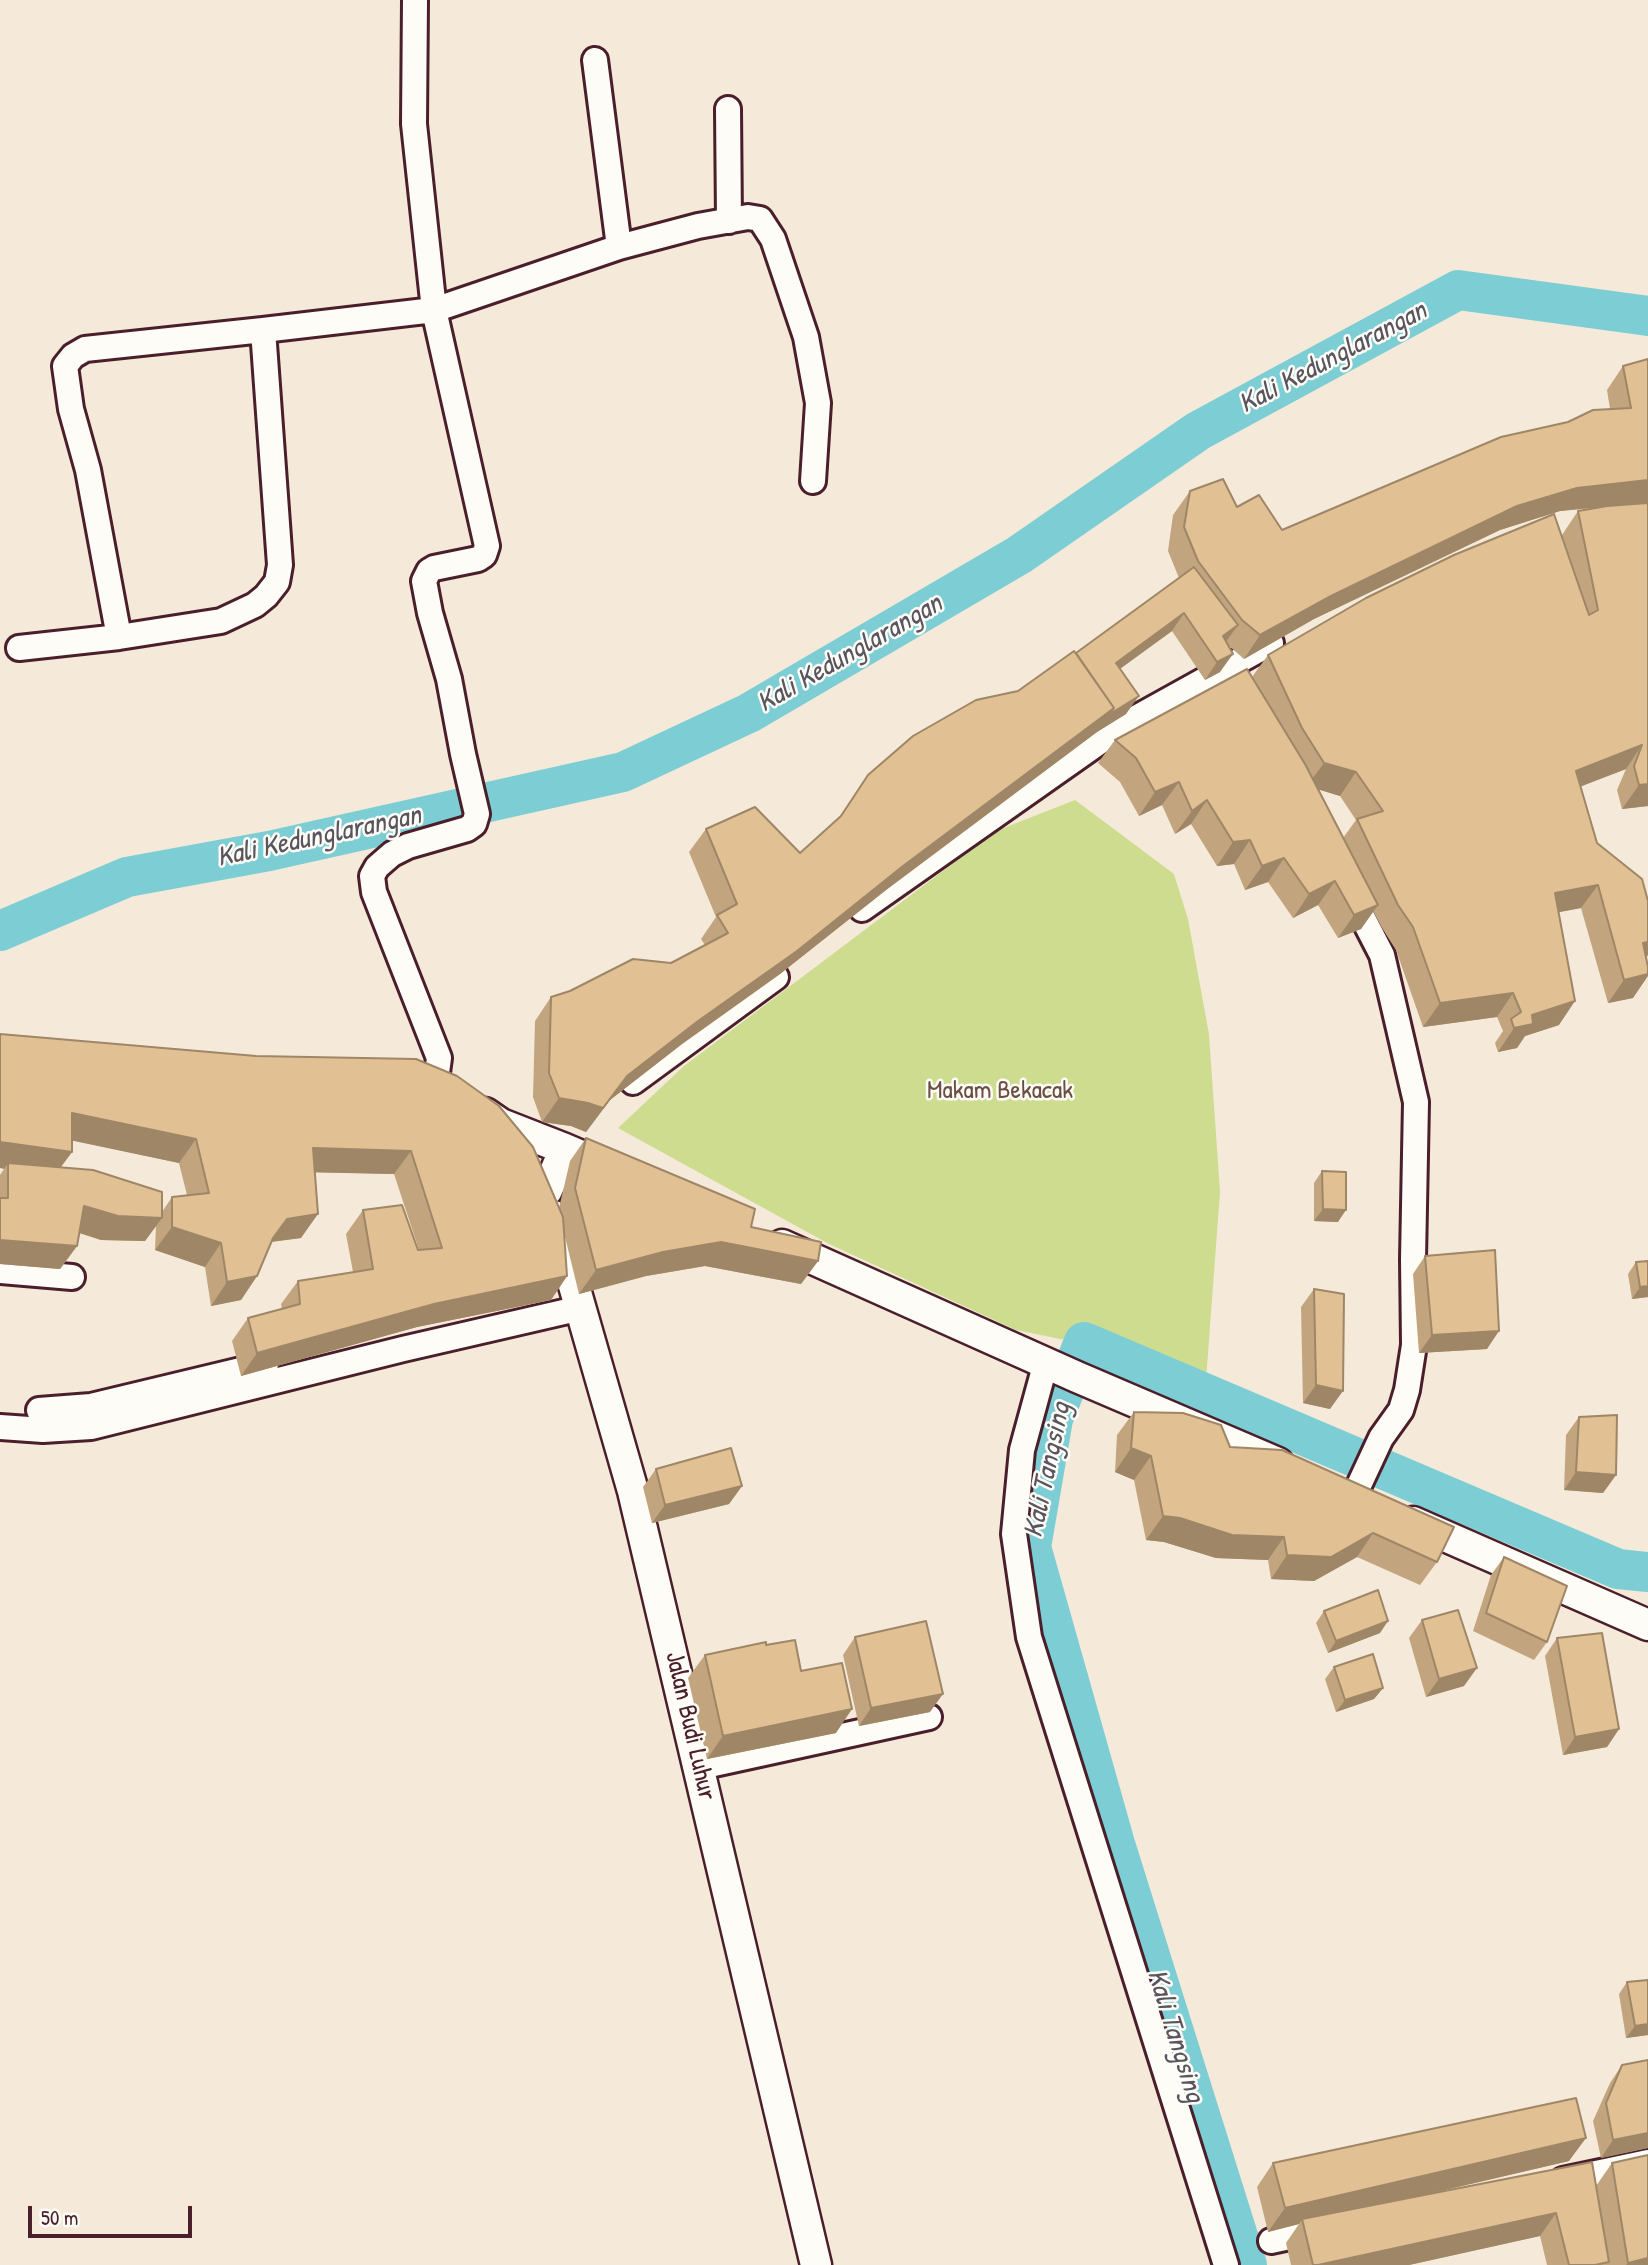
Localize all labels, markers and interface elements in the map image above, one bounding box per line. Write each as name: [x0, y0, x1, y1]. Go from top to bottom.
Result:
water label: Kali Kedunglarangan: [1233, 294, 1433, 422]
water label: Kali Kedunglarangan: [752, 588, 948, 720]
water label: Kali Kedunglarangan: [214, 799, 424, 875]
park label: Makam Bekacak: [927, 1075, 1073, 1107]
water label: Kali Tangsing: [1017, 1399, 1079, 1541]
street label: Jalan Budi Luhur: [658, 1649, 722, 1803]
water label: Kali Tangsing: [1139, 1966, 1211, 2106]
scale bar: [32, 2192, 196, 2236]
text: 50 m: [41, 2203, 78, 2232]

